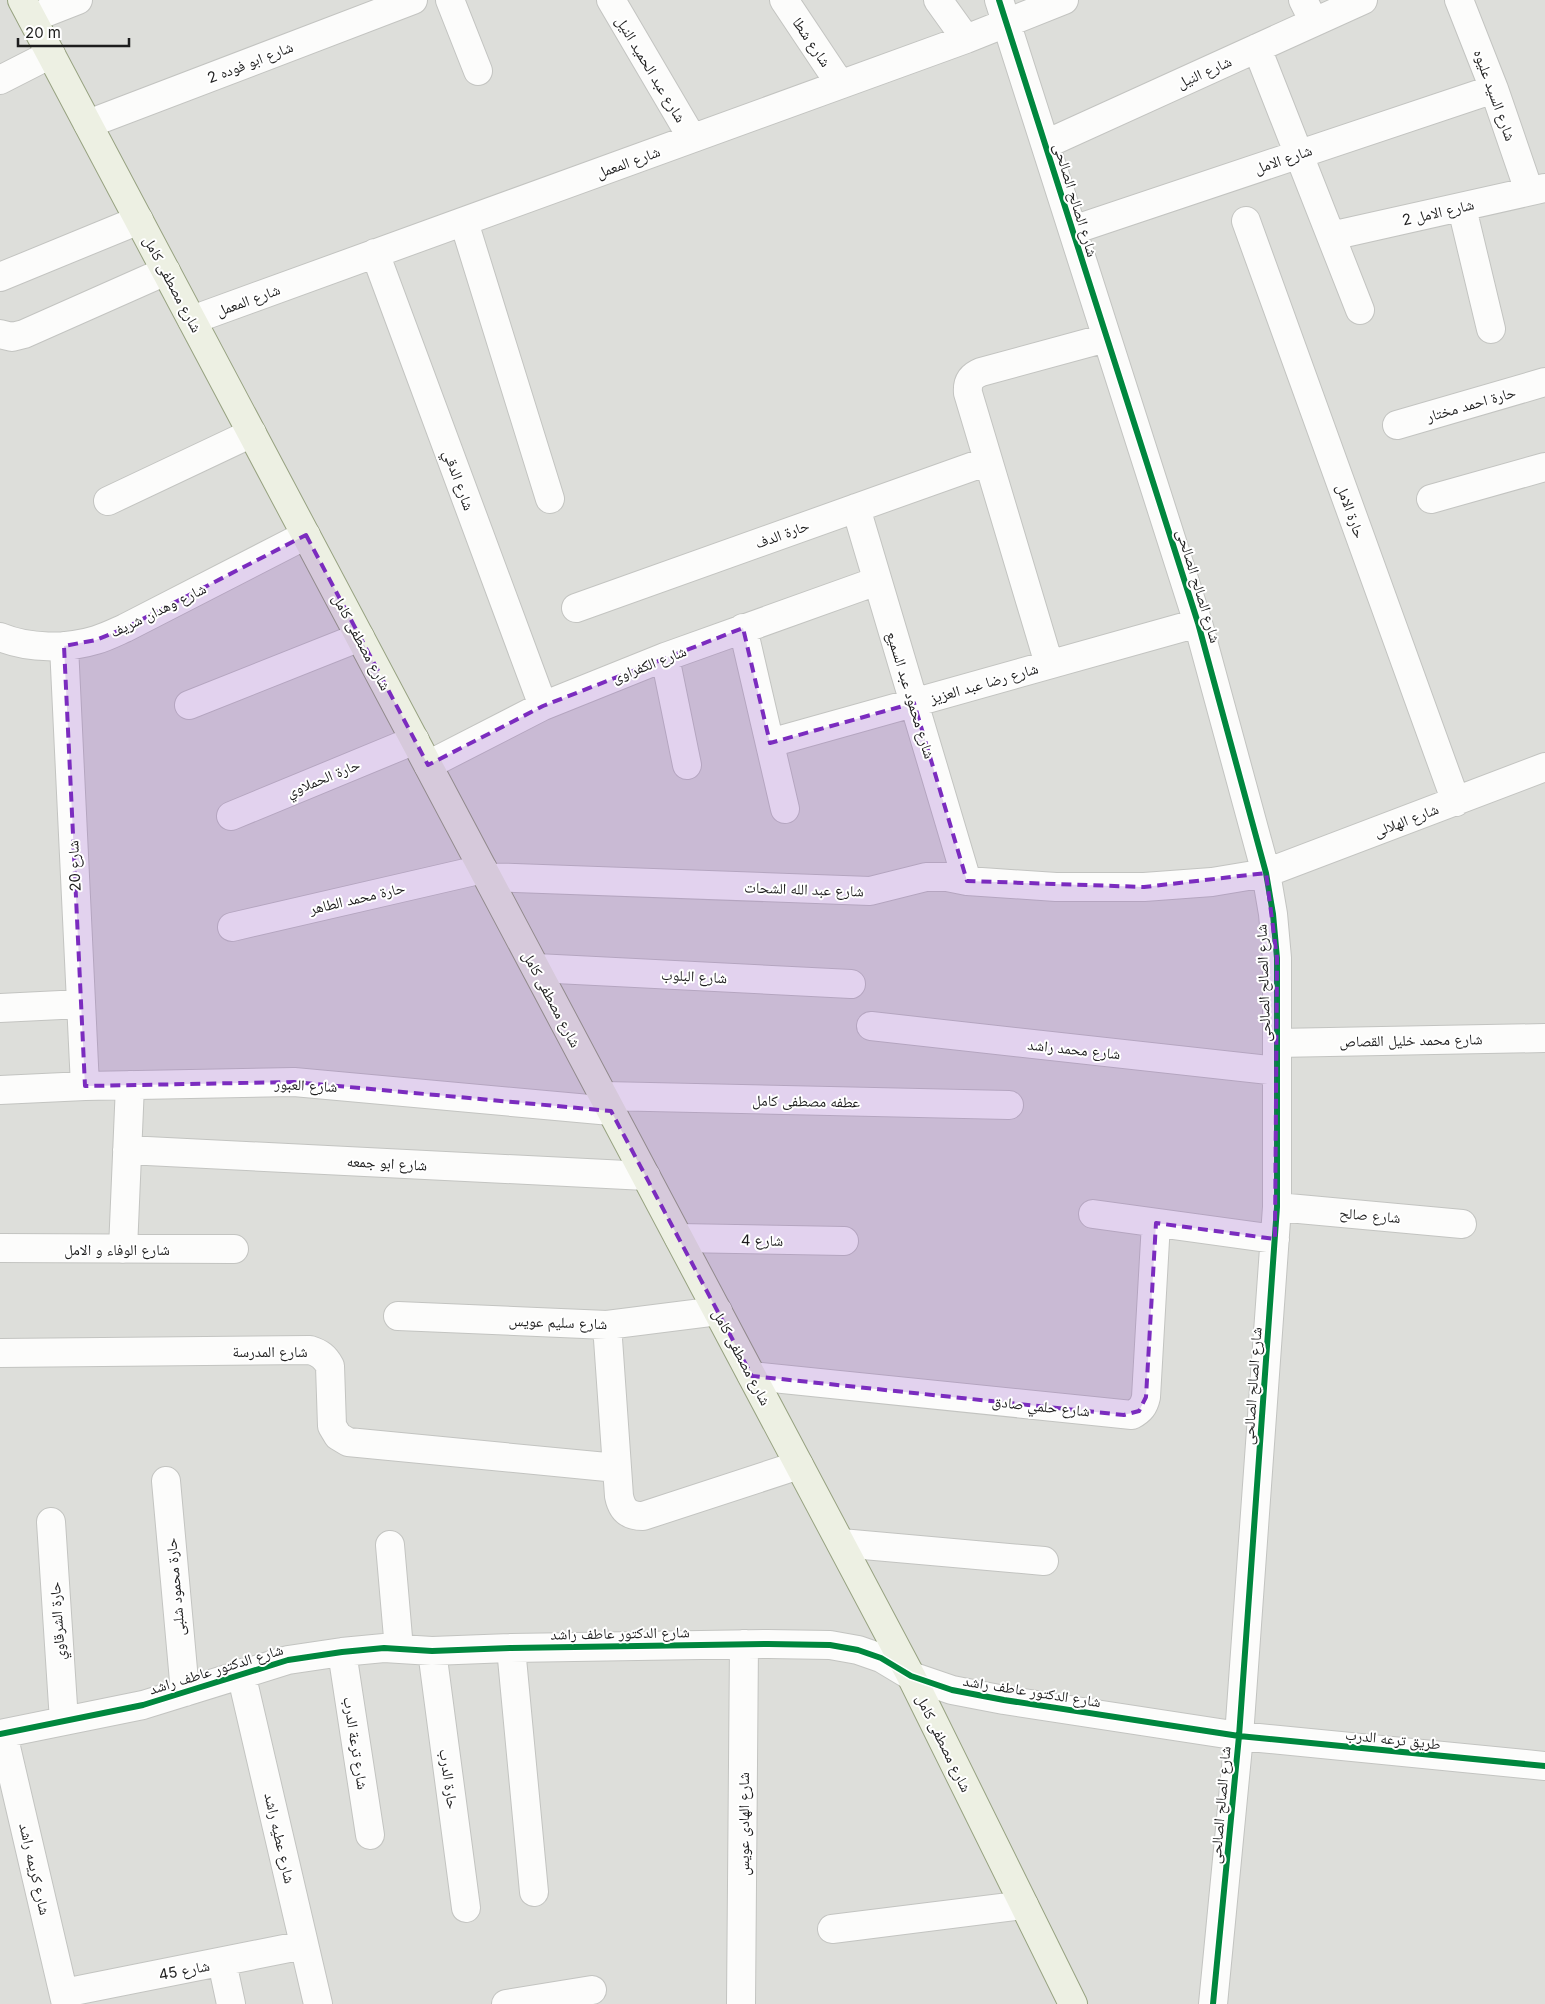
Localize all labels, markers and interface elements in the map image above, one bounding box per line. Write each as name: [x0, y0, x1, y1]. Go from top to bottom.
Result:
street label: شارع عبد الحميد النيل: [611, 12, 690, 126]
street label: شارع شطا: [788, 14, 836, 71]
scale bar: [18, 15, 129, 47]
text: 20 m: [25, 23, 61, 42]
street label: شارع ابو فوده 2: [204, 37, 296, 88]
street label: شارع السيد عليوه: [1469, 47, 1520, 144]
street label: شارع النيل: [1174, 51, 1235, 93]
street label: شارع الامل: [1252, 140, 1315, 179]
street label: شارع الصالح الصالحى: [1049, 141, 1102, 260]
street label: شارع المعمل: [593, 142, 663, 183]
street label: شارع الامل 2: [1400, 194, 1476, 230]
street label: شارع مصطفى كامل: [139, 232, 207, 336]
street label: شارع المعمل: [213, 280, 283, 321]
street label: حارة احمد مختار: [1423, 382, 1518, 426]
street label: شارع الدقي: [437, 447, 479, 514]
street label: حارة الامل: [1331, 481, 1370, 542]
street label: حارة الدف: [752, 515, 812, 553]
street label: شارع الصالح الصالحى: [1172, 527, 1225, 646]
street label: شارع وهدان شريف: [107, 579, 210, 642]
street label: شارع مصطفى كامل: [328, 590, 396, 694]
street label: شارع محمود عبد السميع: [882, 629, 939, 761]
street label: شارع الكفراوى: [609, 641, 689, 688]
street label: شارع رضا عبد العزيز: [927, 658, 1041, 709]
street label: حارة الحملاوي: [283, 754, 364, 804]
street label: شارع الهلالى: [1371, 799, 1442, 842]
street label: شارع 20: [63, 840, 86, 892]
street label: شارع عبد الله الشحات: [744, 877, 864, 902]
street label: حارة محمد الطاهر: [306, 878, 407, 918]
street label: شارع الصالح الصالحى: [1251, 924, 1276, 1042]
street label: شارع مصطفى كامل: [518, 947, 586, 1051]
street label: شارع البلوب: [660, 965, 728, 988]
street label: شارع محمد خليل القصاص: [1339, 1029, 1483, 1052]
street label: شارع محمد راشد: [1026, 1035, 1122, 1064]
street label: شارع العبور: [273, 1074, 338, 1097]
street label: عطفه مصطفى كامل: [752, 1091, 860, 1112]
street label: شارع ابو جمعه: [346, 1151, 428, 1176]
street label: شارع صالح: [1338, 1203, 1402, 1228]
street label: شارع 4: [741, 1230, 784, 1251]
street label: شارع الوفاء و الامل: [64, 1240, 170, 1260]
street label: شارع مصطفى كامل: [708, 1305, 776, 1409]
street label: شارع سليم عويس: [508, 1311, 608, 1334]
street label: شارع الصالح الصالحى: [1238, 1326, 1267, 1446]
street label: شارع المدرسة: [232, 1342, 308, 1362]
street label: شارع حلمي صادق: [991, 1391, 1091, 1423]
street label: حارة محمود شلبى: [161, 1537, 190, 1637]
street label: حارة الشرقاوي: [45, 1580, 72, 1661]
street label: شارع الدكتور عاطف راشد: [550, 1622, 690, 1645]
street label: شارع الدكتور عاطف راشد: [147, 1640, 286, 1699]
street label: شارع الدكتور عاطف راشد: [962, 1671, 1102, 1712]
street label: شارع مصطفى كامل: [911, 1691, 976, 1796]
street label: شارع ترعة الدرب: [338, 1695, 373, 1791]
street label: طريق ترعه الدرب: [1344, 1725, 1442, 1754]
street label: شارع الصالح الصالحى: [1205, 1745, 1236, 1865]
street label: حارة الدرب: [435, 1748, 463, 1811]
street label: شارع الهادى عويس: [734, 1772, 754, 1876]
street label: شارع عطيه راشد: [259, 1791, 300, 1886]
street label: شارع كريمه راشد: [14, 1821, 55, 1917]
street label: شارع 45: [157, 1956, 211, 1985]

